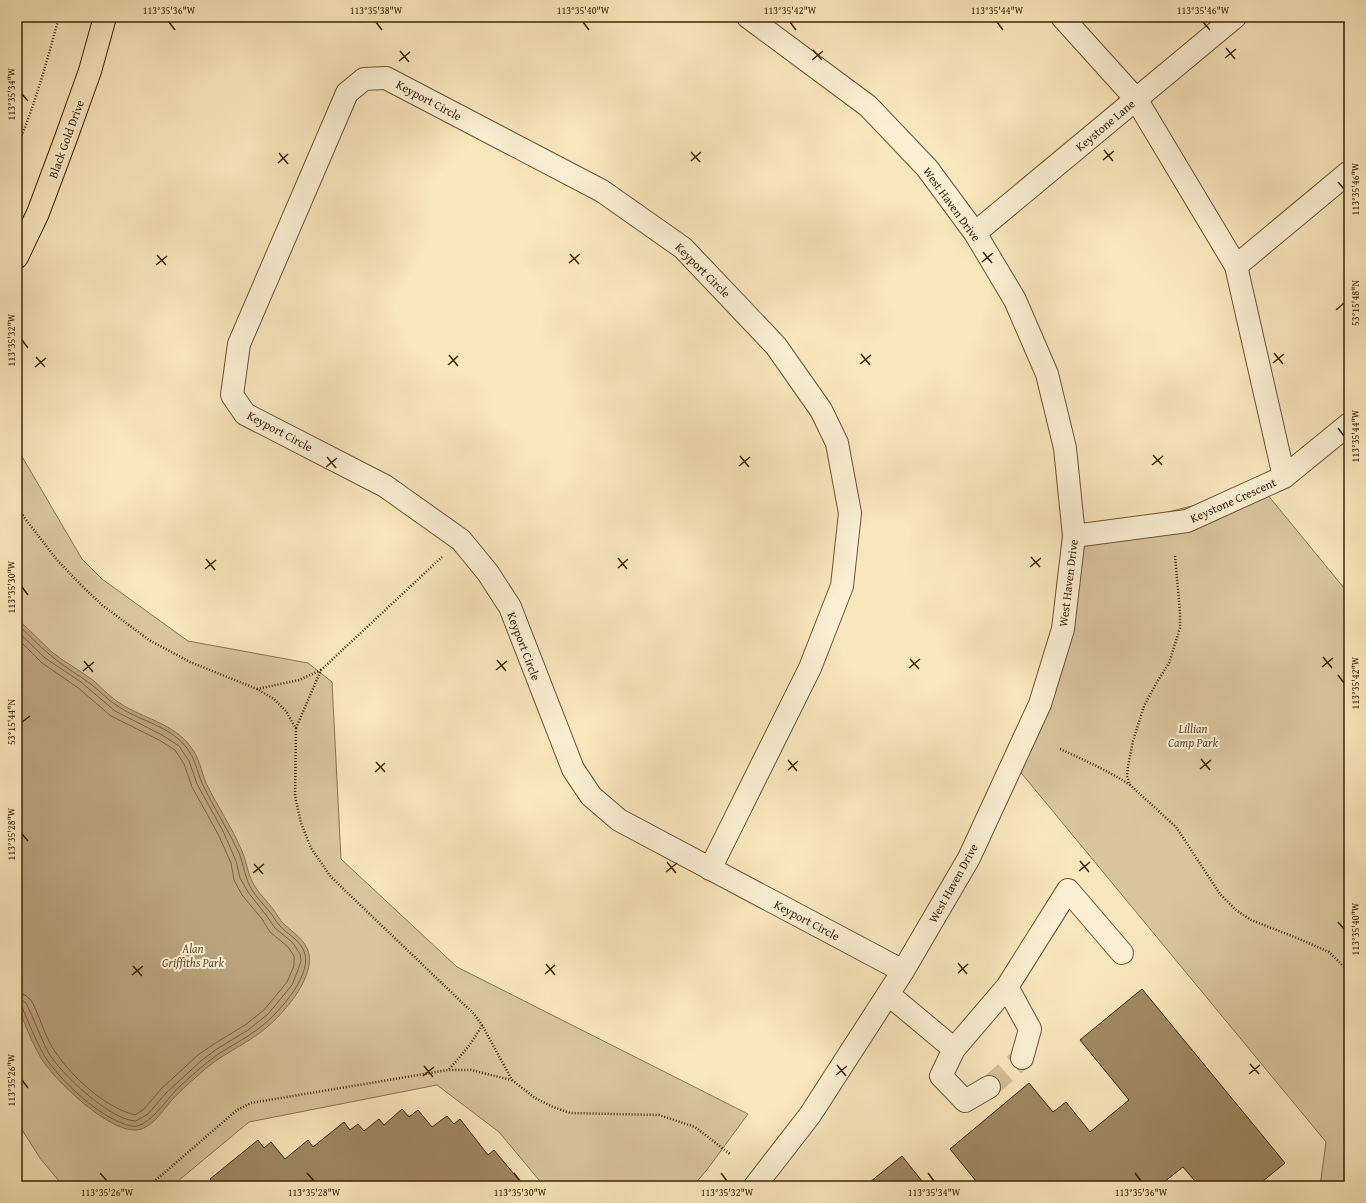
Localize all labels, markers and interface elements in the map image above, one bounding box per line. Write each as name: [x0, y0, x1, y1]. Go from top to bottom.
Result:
text: 113°35'36"W: [143, 3, 196, 18]
text: 113°35'38"W: [350, 3, 403, 18]
text: 113°35'40"W: [557, 3, 610, 18]
text: 113°35'42"W: [764, 3, 817, 18]
text: 113°35'44"W: [971, 3, 1024, 18]
text: 113°35'46"W: [1177, 3, 1230, 18]
text: 113°35'34"W: [4, 67, 19, 120]
street label: Keyport Circle: [393, 76, 465, 125]
street label: Keystone Lane: [1072, 95, 1139, 155]
street label: Black Gold Drive: [44, 97, 88, 181]
text: 113°35'46"W: [1348, 162, 1363, 215]
street label: West Haven Drive: [919, 163, 985, 245]
street label: Keyport Circle: [672, 239, 735, 302]
text: 53°15'48"N: [1348, 280, 1363, 326]
text: 113°35'32"W: [4, 313, 19, 366]
street label: Keyport Circle: [244, 407, 316, 456]
text: 113°35'44"W: [1348, 409, 1363, 462]
street label: Keystone Crescent: [1187, 473, 1279, 527]
street label: West Haven Drive: [1054, 538, 1082, 628]
text: 113°35'30"W: [4, 560, 19, 613]
street label: Keyport Circle: [503, 609, 545, 683]
text: 113°35'42"W: [1348, 656, 1363, 709]
text: 53°15'44"N: [4, 699, 19, 745]
park label: Lillian Camp Park: [1168, 720, 1218, 751]
text: 113°35'28"W: [4, 807, 19, 860]
street label: West Haven Drive: [924, 840, 982, 926]
street label: Keyport Circle: [771, 896, 843, 945]
text: 113°35'40"W: [1348, 902, 1363, 955]
park label: Alan Griffiths Park: [162, 940, 224, 971]
text: 113°35'26"W: [4, 1053, 19, 1106]
text: 113°35'26"W: [81, 1185, 134, 1200]
text: 113°35'28"W: [288, 1185, 341, 1200]
text: 113°35'30"W: [494, 1185, 547, 1200]
text: 113°35'32"W: [701, 1185, 754, 1200]
text: 113°35'34"W: [908, 1185, 961, 1200]
text: 113°35'36"W: [1115, 1185, 1168, 1200]

